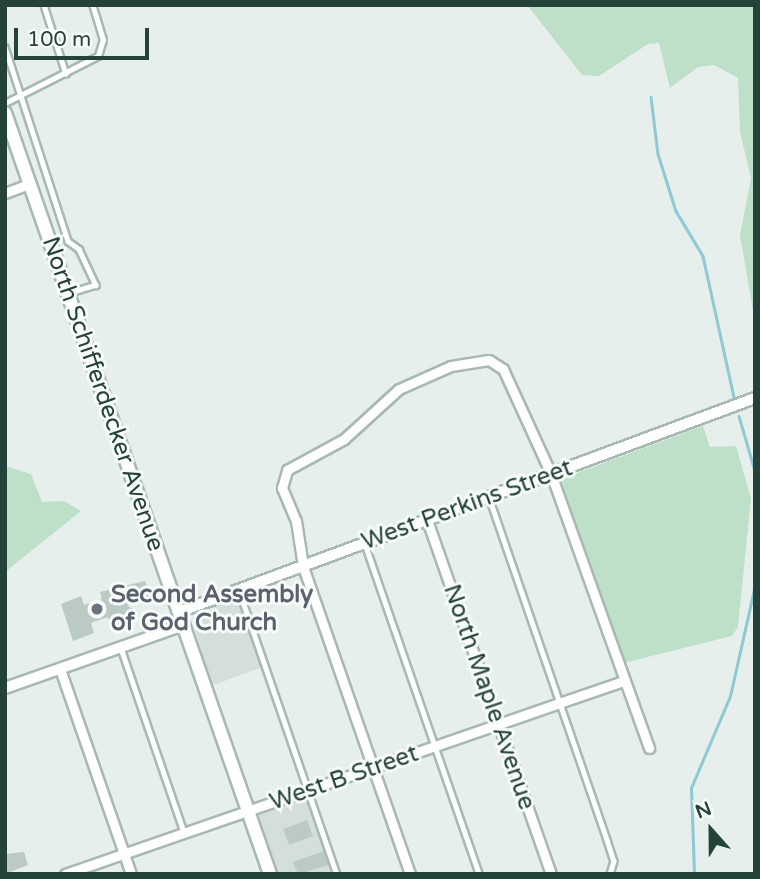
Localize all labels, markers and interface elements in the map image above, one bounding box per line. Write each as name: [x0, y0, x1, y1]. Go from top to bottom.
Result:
scale bar: [18, 14, 152, 58]
text: 100 m: [27, 27, 91, 52]
street label: North Schifferdecker Avenue: [36, 233, 170, 555]
street label: West Perkins Street: [358, 453, 576, 557]
place label: Second Assembly of God Church: [111, 581, 313, 637]
street label: North Maple Avenue: [437, 581, 541, 813]
marker: Second Assembly of God Church: [89, 601, 105, 617]
street label: West B Street: [266, 739, 422, 817]
north arrow: [676, 795, 746, 865]
text: N: [692, 797, 715, 823]

